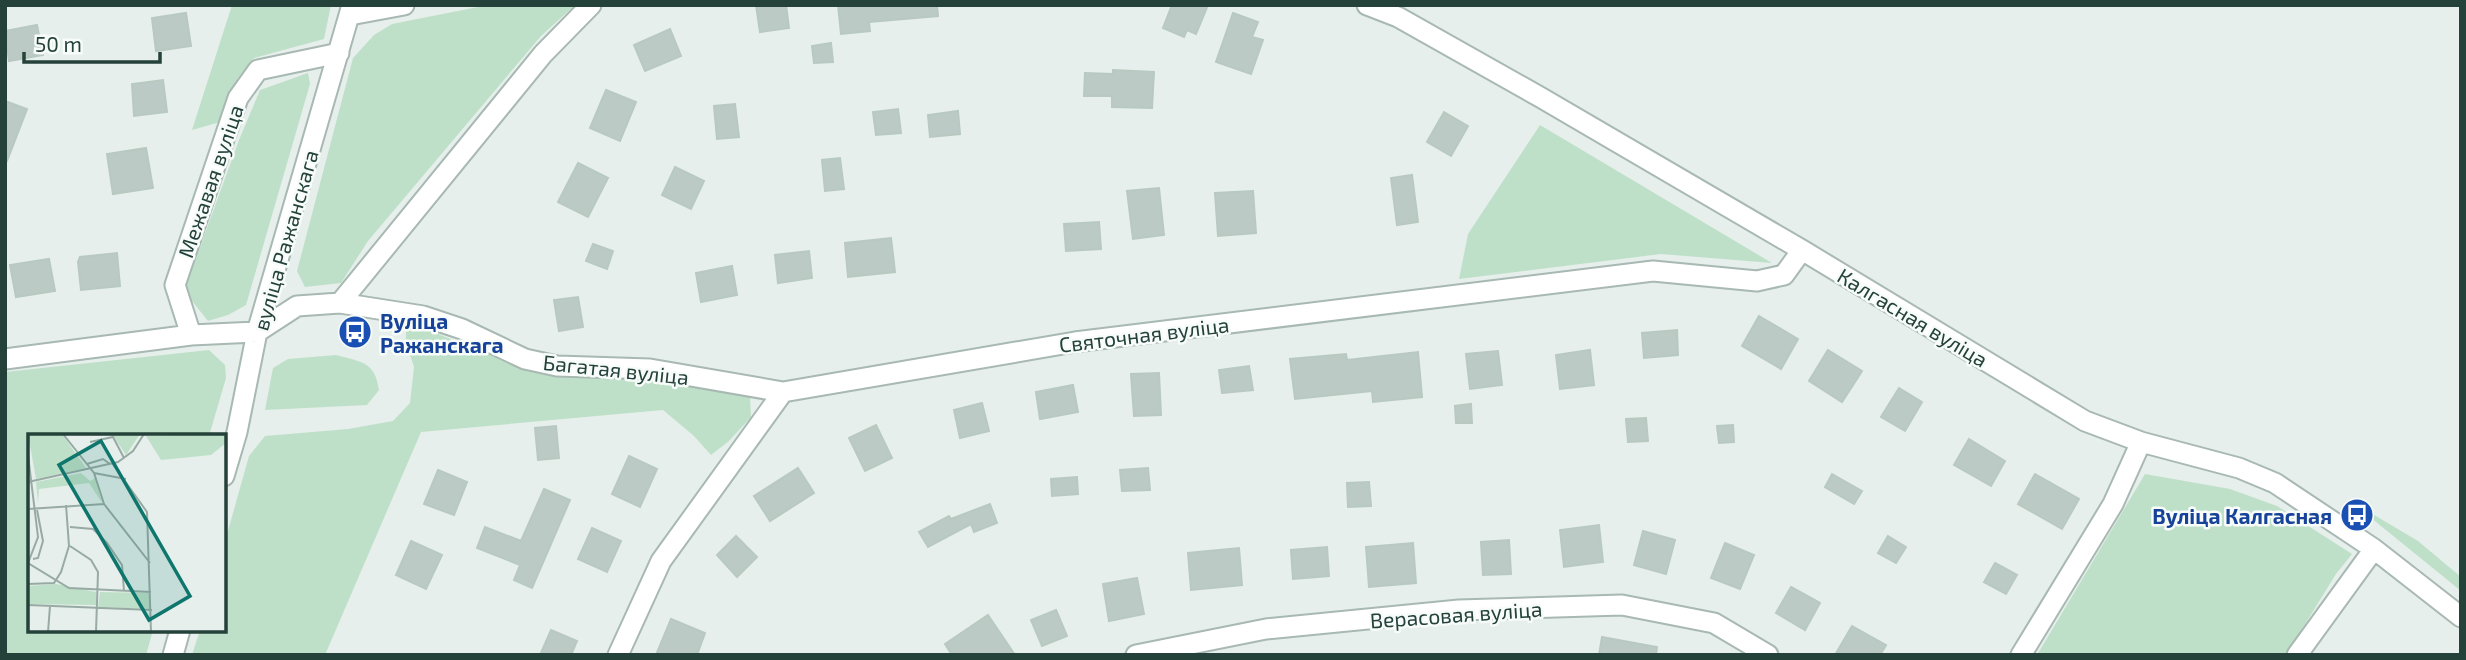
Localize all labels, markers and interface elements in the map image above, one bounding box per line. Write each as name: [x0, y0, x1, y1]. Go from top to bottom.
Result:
scale bar: [24, 21, 161, 65]
text: 50 m: [35, 31, 82, 56]
street label: Межавая вуліца: [172, 101, 249, 261]
street label: вуліца Ражанскага: [247, 147, 324, 333]
street label: Калгасная вуліца: [1833, 262, 1993, 373]
place label: Вуліца Ражанскага: [380, 308, 503, 357]
street label: Святочная вуліца: [1057, 311, 1231, 358]
bus stop icon: Вуліца Ражанскага: [336, 313, 374, 351]
street label: Багатая вуліца: [542, 349, 690, 390]
inset map: [28, 434, 226, 632]
bus stop icon: Вуліца Калгасная: [2338, 496, 2376, 534]
place label: Вуліца Калгасная: [2152, 503, 2332, 528]
street label: Верасовая вуліца: [1369, 596, 1543, 633]

